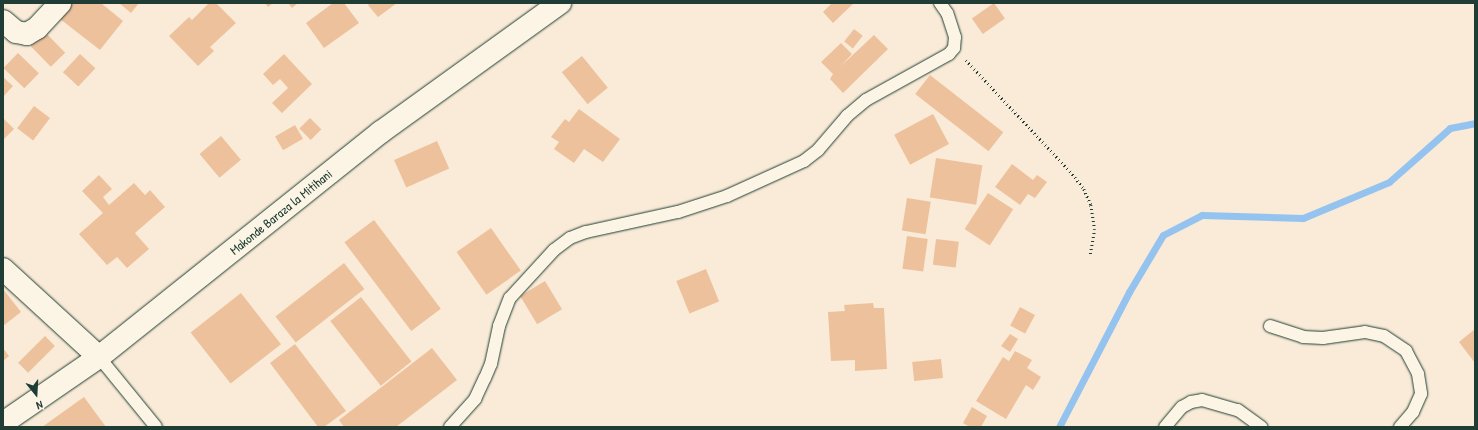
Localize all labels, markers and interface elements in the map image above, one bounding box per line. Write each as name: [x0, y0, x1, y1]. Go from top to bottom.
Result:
street label: Makonde Baraza la Mitihani: [227, 166, 335, 258]
north arrow: [16, 374, 56, 414]
text: N: [35, 398, 45, 413]

